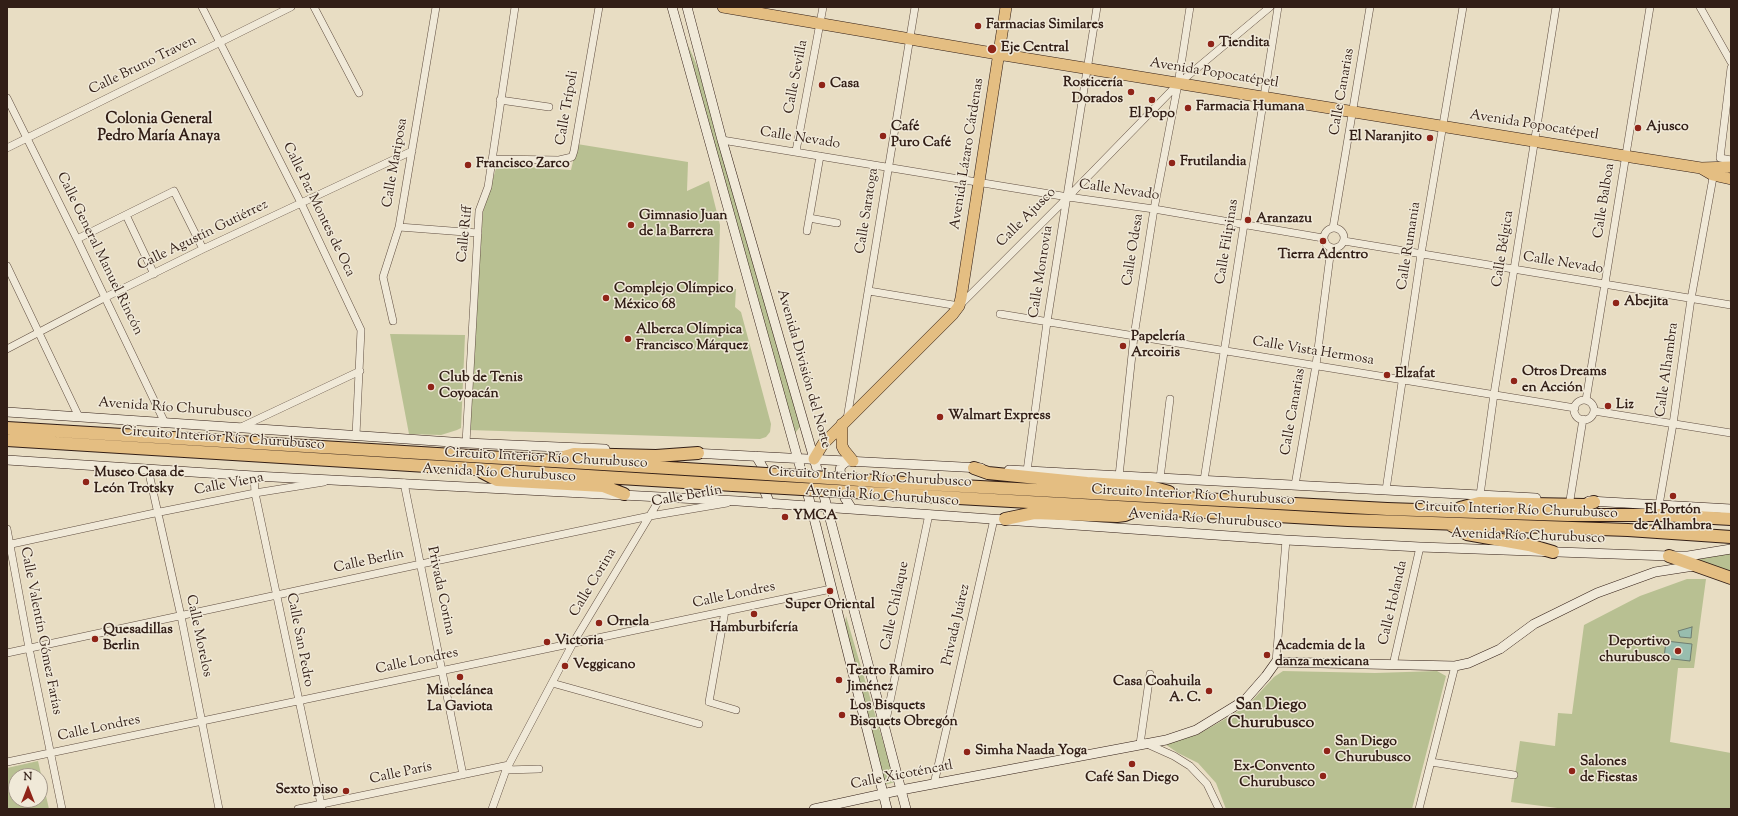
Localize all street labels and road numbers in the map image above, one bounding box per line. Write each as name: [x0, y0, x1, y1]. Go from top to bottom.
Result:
street label: Calle Bruno Traven: [87, 33, 199, 99]
street label: Calle Sevilla: [782, 39, 812, 115]
street label: Calle Canarias: [1327, 47, 1359, 137]
street label: Avenida Popocatépetl: [1148, 55, 1280, 93]
street label: Calle Trípoli: [553, 69, 583, 147]
street label: Avenida Lázaro Cárdenas: [948, 77, 988, 231]
street label: Avenida Popocatépetl: [1468, 107, 1600, 145]
street label: Calle Mariposa: [380, 117, 412, 209]
street label: Calle Nevado: [759, 124, 841, 154]
street label: Calle Paz Montes de Oca: [278, 140, 358, 280]
street label: Calle Balboa: [1591, 162, 1619, 240]
street label: Calle Saratoga: [853, 167, 883, 255]
street label: Calle General Manuel Rincón: [52, 170, 146, 338]
street label: Calle Nevado: [1078, 177, 1160, 205]
street label: Calle Ajusco: [994, 185, 1060, 251]
street label: Calle Agustín Gutiérrez: [135, 197, 271, 275]
street label: Calle Filipinas: [1213, 198, 1243, 286]
street label: Calle Rumania: [1395, 201, 1425, 291]
street label: Calle Riff: [455, 205, 477, 263]
street label: Calle Bélgica: [1490, 210, 1518, 288]
street label: Calle Odesa: [1120, 213, 1148, 287]
street label: Calle Monrovia: [1026, 225, 1058, 319]
street label: Calle Nevado: [1522, 249, 1604, 279]
street label: Avenida División del Norte: [772, 288, 834, 450]
street label: Calle Alhambra: [1653, 322, 1683, 418]
street label: Calle Vista Hermosa: [1251, 334, 1375, 370]
street label: Calle Canarias: [1278, 367, 1310, 457]
street label: Avenida Río Churubusco: [98, 395, 252, 423]
street label: Circuito Interior Río Churubusco: [121, 424, 325, 454]
street label: Circuito Interior Río Churubusco: [444, 445, 648, 473]
street label: Avenida Río Churubusco: [422, 462, 576, 486]
street label: Circuito Interior Río Churubusco: [768, 464, 972, 492]
street label: Calle Viena: [193, 470, 265, 500]
street label: Circuito Interior Río Churubusco: [1091, 482, 1295, 510]
street label: Calle Berlín: [650, 483, 724, 511]
street label: Avenida Río Churubusco: [805, 483, 959, 511]
street label: Circuito Interior Río Churubusco: [1414, 499, 1618, 523]
street label: Avenida Río Churubusco: [1128, 506, 1282, 534]
street label: Avenida Río Churubusco: [1451, 526, 1605, 548]
street label: Privada Corina: [422, 545, 458, 637]
street label: Calle Valentín Gómez Farías: [15, 546, 65, 716]
street label: Calle Berlín: [332, 546, 406, 578]
street label: Calle Corina: [567, 546, 621, 620]
street label: Calle Holanda: [1376, 559, 1412, 647]
street label: Calle Chilaque: [878, 560, 914, 652]
street label: Calle Londres: [691, 579, 777, 613]
street label: Privada Juárez: [939, 583, 975, 667]
street label: Calle San Pedro: [282, 592, 316, 688]
street label: Calle Morelos: [181, 593, 215, 679]
street label: Calle Londres: [374, 645, 460, 679]
street label: Calle Londres: [56, 712, 142, 746]
street label: Calle Xicoténcatl: [849, 758, 955, 794]
street label: Calle París: [368, 759, 434, 789]

